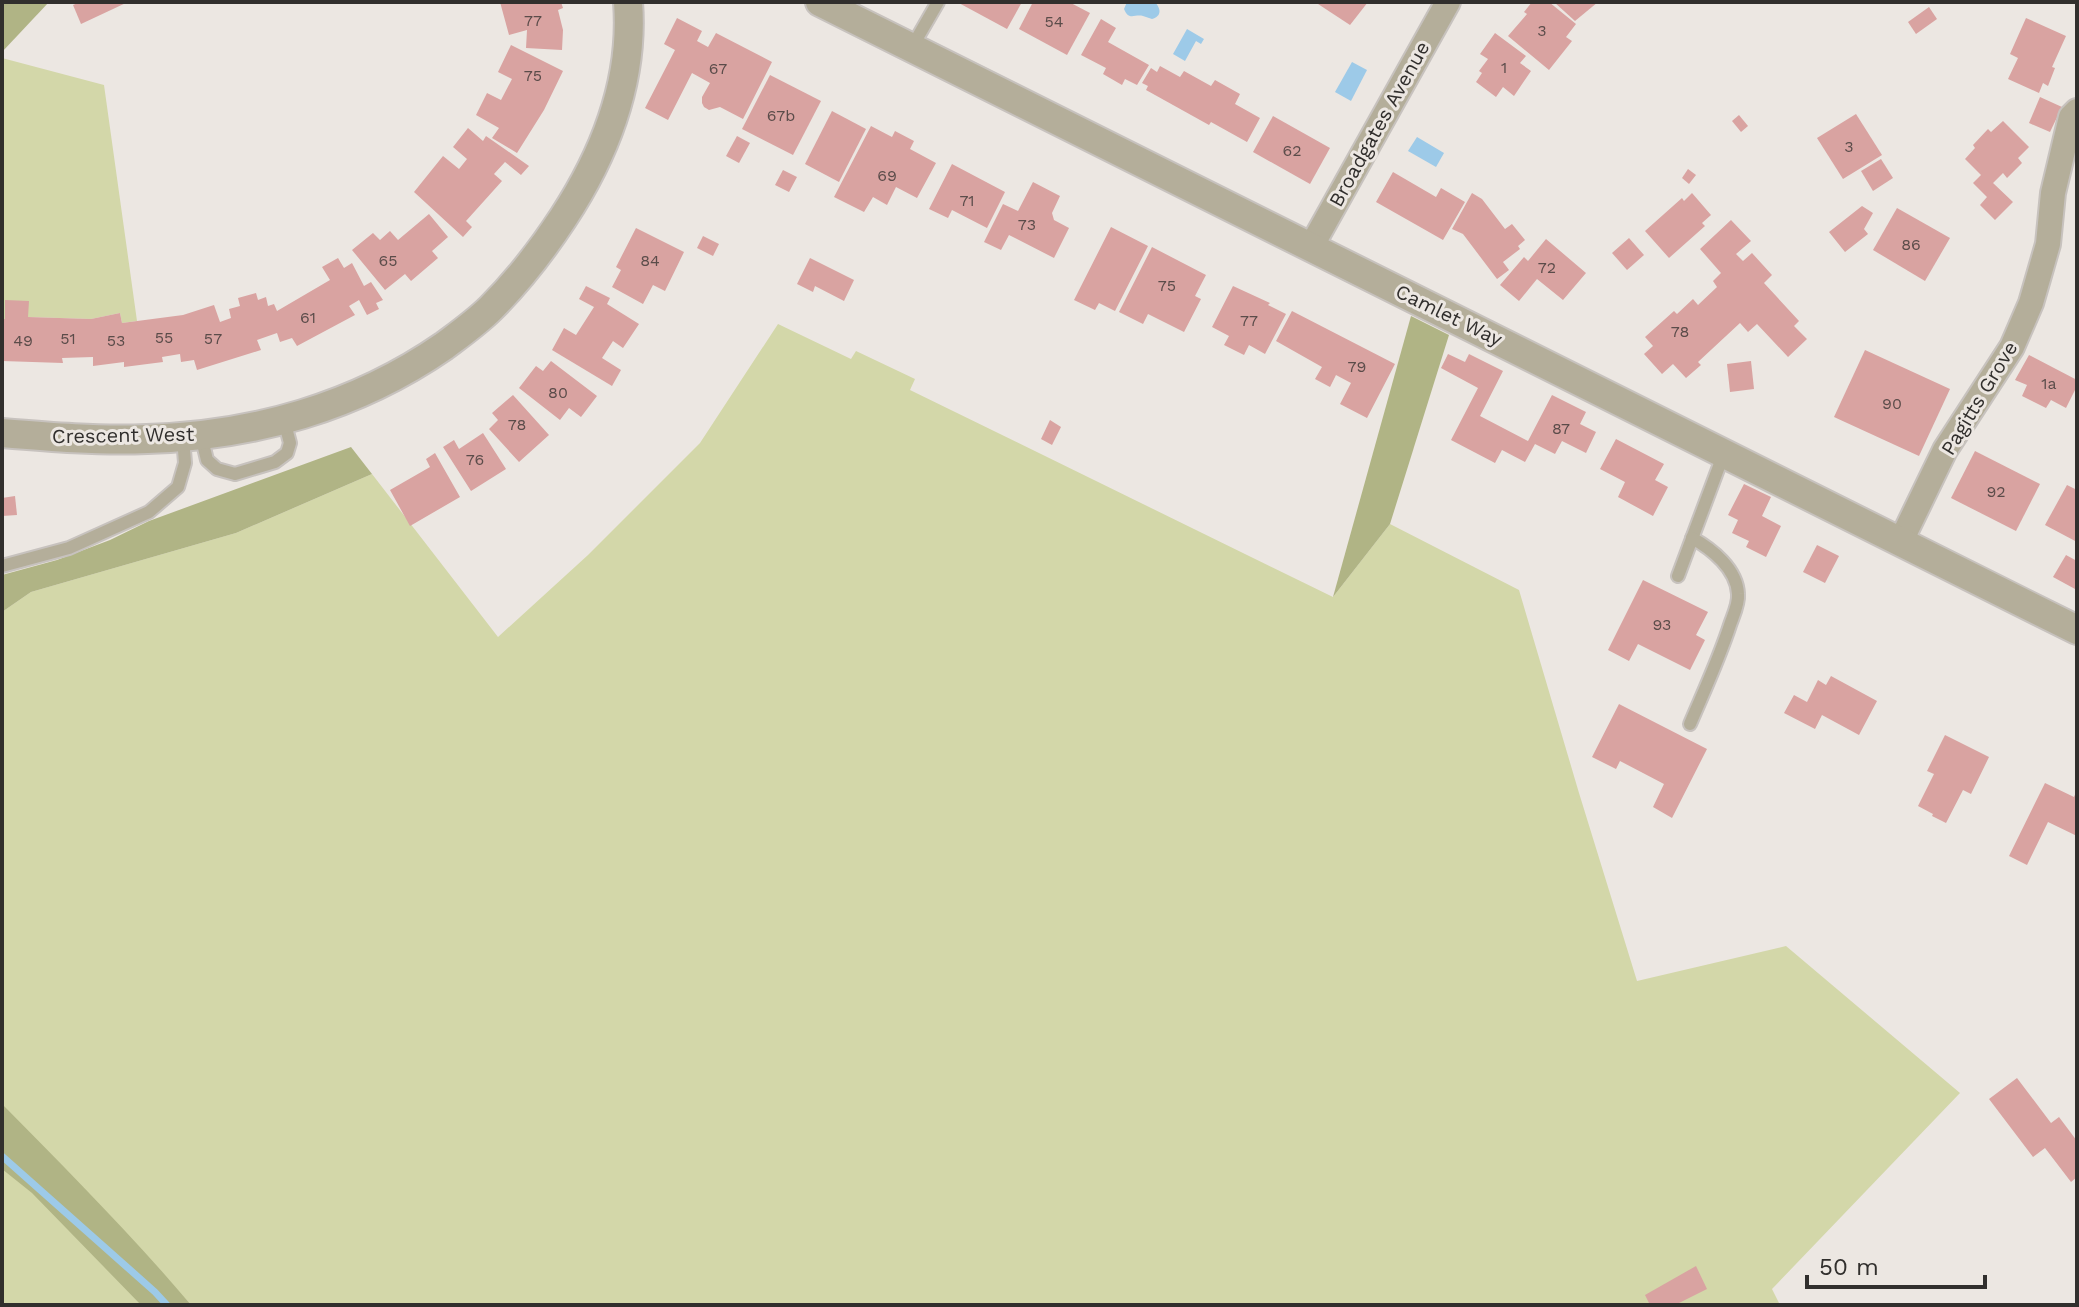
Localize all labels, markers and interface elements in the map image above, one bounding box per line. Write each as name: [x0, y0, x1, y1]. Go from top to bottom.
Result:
house number: 77: [524, 11, 542, 30]
house number: 54: [1044, 12, 1064, 31]
house number: 3: [1537, 21, 1547, 40]
street label: Broadgates Avenue: [1324, 37, 1434, 211]
house number: 1: [1501, 58, 1507, 77]
house number: 67: [709, 59, 727, 78]
house number: 75: [524, 66, 542, 85]
house number: 67b: [767, 106, 795, 125]
house number: 3: [1844, 137, 1854, 156]
house number: 62: [1282, 141, 1302, 160]
house number: 69: [877, 166, 897, 185]
house number: 71: [959, 191, 975, 210]
house number: 73: [1018, 215, 1036, 234]
house number: 86: [1901, 235, 1921, 254]
house number: 65: [378, 251, 398, 270]
house number: 84: [640, 251, 660, 270]
house number: 72: [1538, 258, 1556, 277]
house number: 75: [1158, 276, 1176, 295]
street label: Camlet Way: [1392, 279, 1507, 351]
house number: 61: [300, 308, 316, 327]
house number: 77: [1240, 311, 1258, 330]
house number: 78: [1671, 322, 1689, 341]
house number: 55: [155, 328, 173, 347]
house number: 51: [60, 329, 76, 348]
house number: 57: [204, 329, 222, 348]
house number: 49: [13, 331, 33, 350]
house number: 53: [107, 331, 125, 350]
street label: Pagitts Grove: [1936, 337, 2022, 459]
house number: 79: [1348, 357, 1366, 376]
house number: 1a: [2041, 374, 2057, 393]
house number: 80: [548, 383, 568, 402]
house number: 90: [1882, 394, 1902, 413]
house number: 78: [508, 415, 526, 434]
house number: 87: [1552, 419, 1570, 438]
street label: Crescent West: [52, 422, 195, 448]
house number: 76: [466, 450, 484, 469]
house number: 92: [1986, 482, 2006, 501]
house number: 93: [1653, 615, 1671, 634]
scale bar: [1807, 1239, 1985, 1289]
text: 50 m: [1819, 1253, 1879, 1281]

